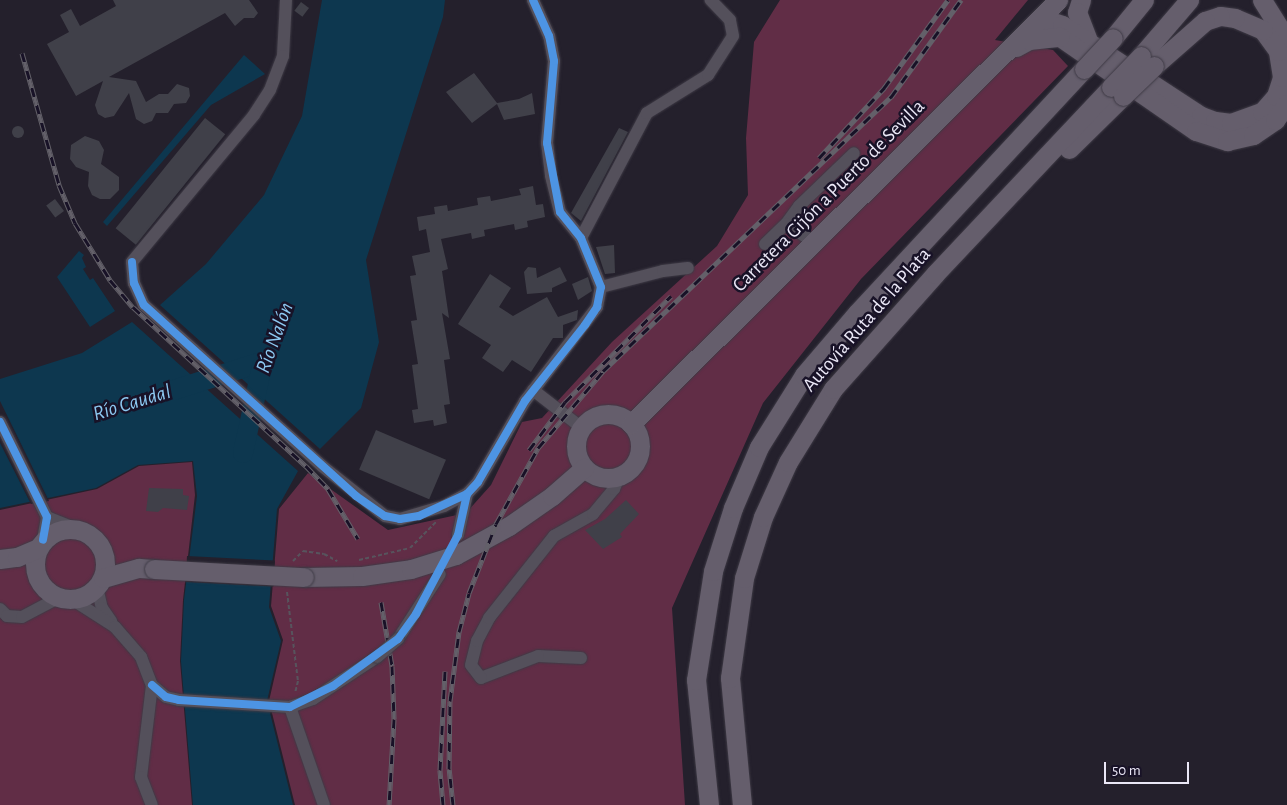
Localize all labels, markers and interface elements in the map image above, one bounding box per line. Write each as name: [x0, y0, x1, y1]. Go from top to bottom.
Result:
street label: Carretera Gijón a Puerto de Sevilla: [728, 95, 930, 297]
street label: Autovía Ruta de la Plata: [798, 243, 936, 397]
water label: Río Nalón: [251, 299, 299, 377]
water label: Río Caudal: [90, 379, 174, 427]
scale bar: [1107, 752, 1192, 784]
text: 50 m: [1112, 763, 1141, 778]

